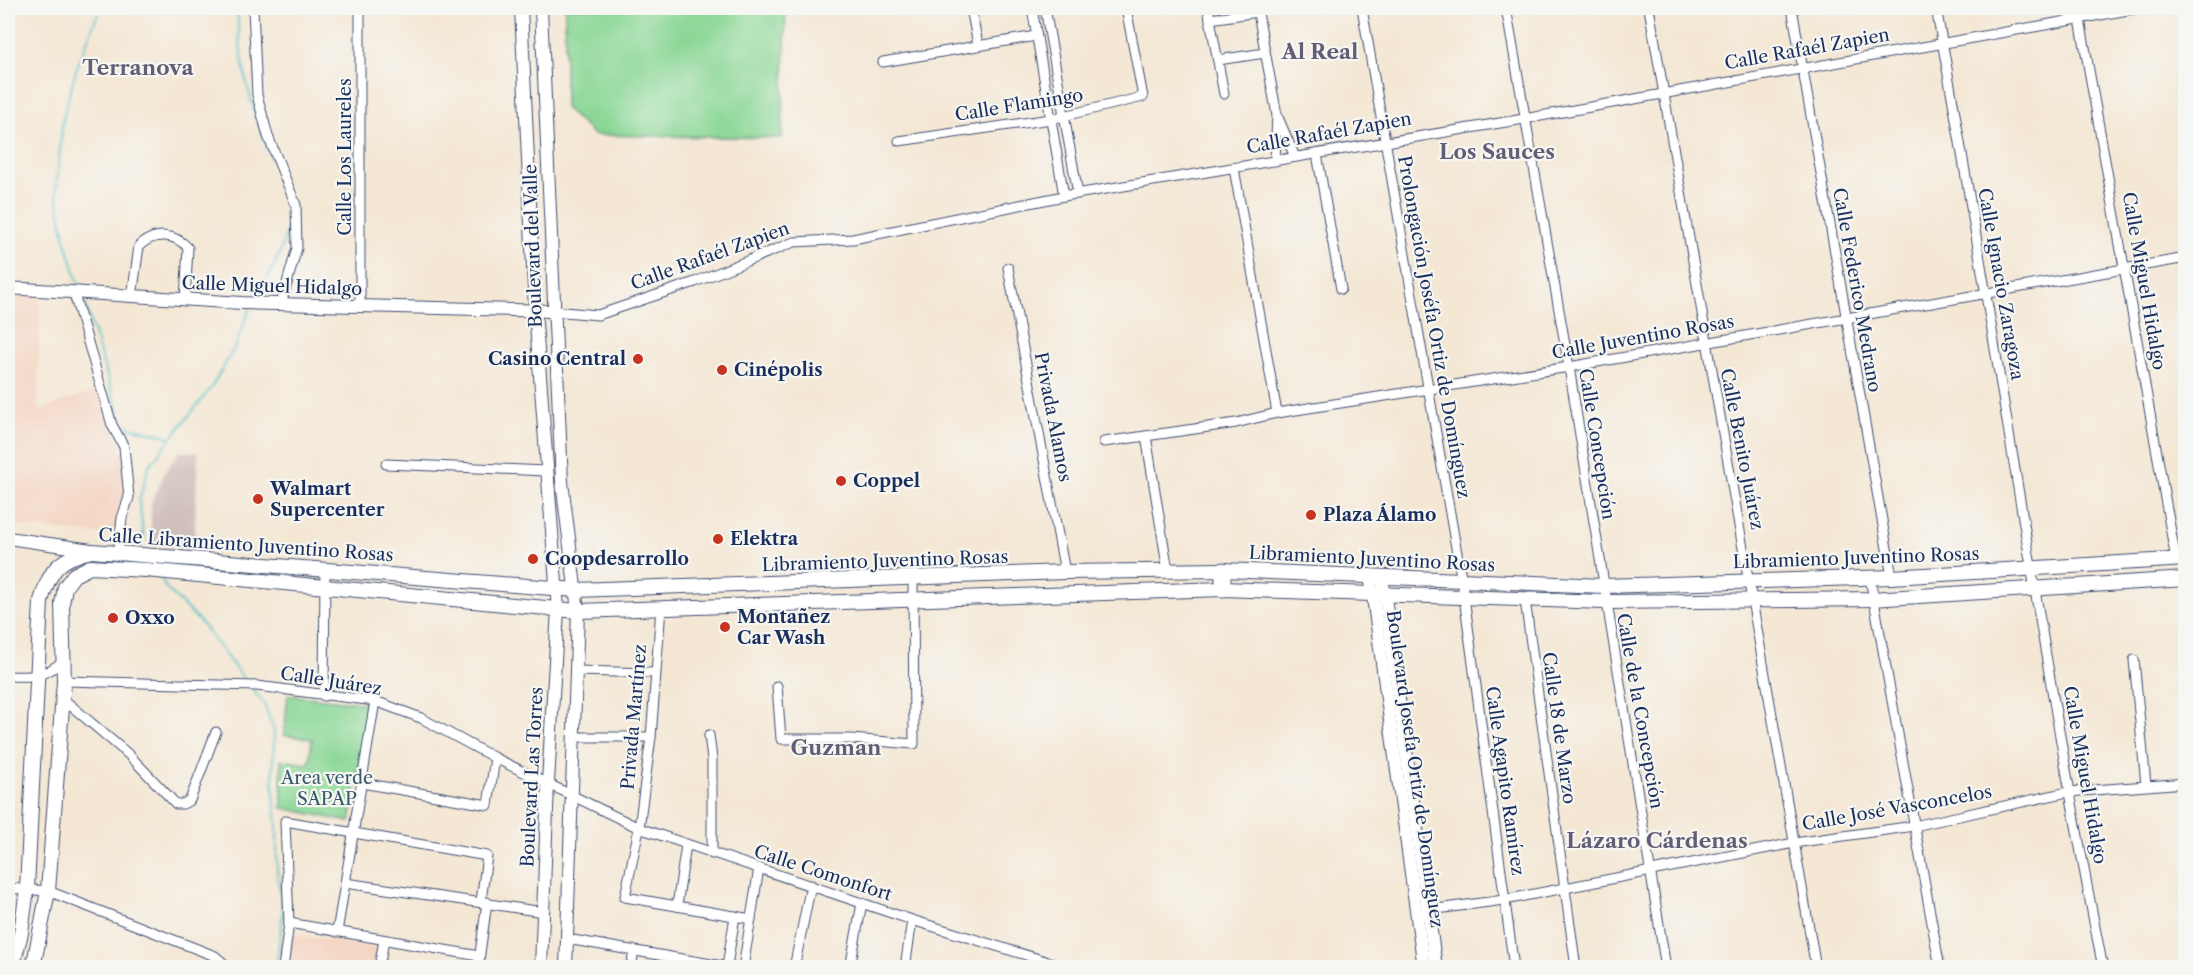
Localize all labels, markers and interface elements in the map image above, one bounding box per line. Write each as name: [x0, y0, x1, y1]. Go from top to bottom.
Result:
street label: Calle Rafaél Zapien: [1723, 24, 1891, 74]
district label: Al Real: [1280, 39, 1359, 64]
district label: Terranova: [82, 55, 194, 80]
street label: Calle Los Laureles: [334, 78, 356, 236]
street label: Calle Flamingo: [953, 84, 1085, 126]
street label: Calle Rafaél Zapien: [1245, 108, 1413, 158]
district label: Los Sauces: [1439, 139, 1555, 164]
street label: Prolongación Joséfa Ortiz de Domínguez: [1393, 154, 1475, 500]
street label: Boulevard del Valle: [519, 164, 547, 328]
street label: Calle Federico Medrano: [1828, 186, 1886, 394]
street label: Calle Ignacio Zaragoza: [1973, 186, 2029, 382]
street label: Calle Miguel Hidalgo: [2117, 190, 2171, 372]
street label: Calle Rafaél Zapien: [628, 217, 792, 295]
street label: Calle Miguel Hidalgo: [181, 272, 363, 300]
street label: Calle Juventino Rosas: [1550, 310, 1736, 364]
place label: Casino Central: [488, 348, 626, 370]
street label: Privada Alamos: [1030, 350, 1076, 484]
marker: Casino Central: [631, 352, 645, 366]
place label: Cinépolis: [734, 359, 823, 381]
marker: Cinépolis: [715, 363, 729, 377]
street label: Calle Benito Juárez: [1716, 366, 1768, 532]
street label: Calle Concepción: [1574, 367, 1620, 521]
place label: Coppel: [853, 470, 920, 492]
marker: Coppel: [834, 474, 848, 488]
place label: Walmart Supercenter: [269, 478, 385, 521]
marker: Walmart Supercenter: [251, 492, 265, 506]
place label: Plaza Álamo: [1323, 503, 1436, 526]
marker: Plaza Álamo: [1304, 508, 1318, 522]
street label: Calle Libramiento Juventino Rosas: [98, 524, 394, 566]
place label: Elektra: [730, 528, 799, 550]
marker: Elektra: [711, 532, 725, 546]
street label: Libramiento Juventino Rosas: [1248, 542, 1496, 576]
street label: Libramiento Juventino Rosas: [1732, 543, 1980, 573]
street label: Libramiento Juventino Rosas: [761, 546, 1009, 576]
place label: Coopdesarrollo: [545, 548, 689, 570]
marker: Coopdesarrollo: [526, 552, 540, 566]
place label: Montañez Car Wash: [737, 606, 830, 649]
place label: Oxxo: [125, 607, 175, 629]
street label: Boulevard Josefa Ortiz de Domínguez: [1382, 609, 1448, 929]
marker: Oxxo: [106, 611, 120, 625]
street label: Calle de la Concepción: [1612, 611, 1668, 811]
marker: Montañez Car Wash: [718, 620, 732, 634]
street label: Privada Martínez: [617, 643, 651, 791]
street label: Calle 18 de Marzo: [1537, 651, 1581, 805]
street label: Calle Juárez: [279, 662, 383, 700]
street label: Calle Miguel Hidalgo: [2058, 684, 2112, 866]
street label: Calle Agapito Ramírez: [1481, 685, 1529, 877]
street label: Boulevard Las Torres: [516, 686, 548, 868]
district label: Guzman: [790, 735, 882, 760]
park label: Area verde SAPAP: [280, 767, 373, 810]
street label: Calle José Vasconcelos: [1800, 780, 1994, 836]
district label: Lázaro Cárdenas: [1566, 828, 1748, 853]
street label: Calle Comonfort: [751, 840, 896, 906]

